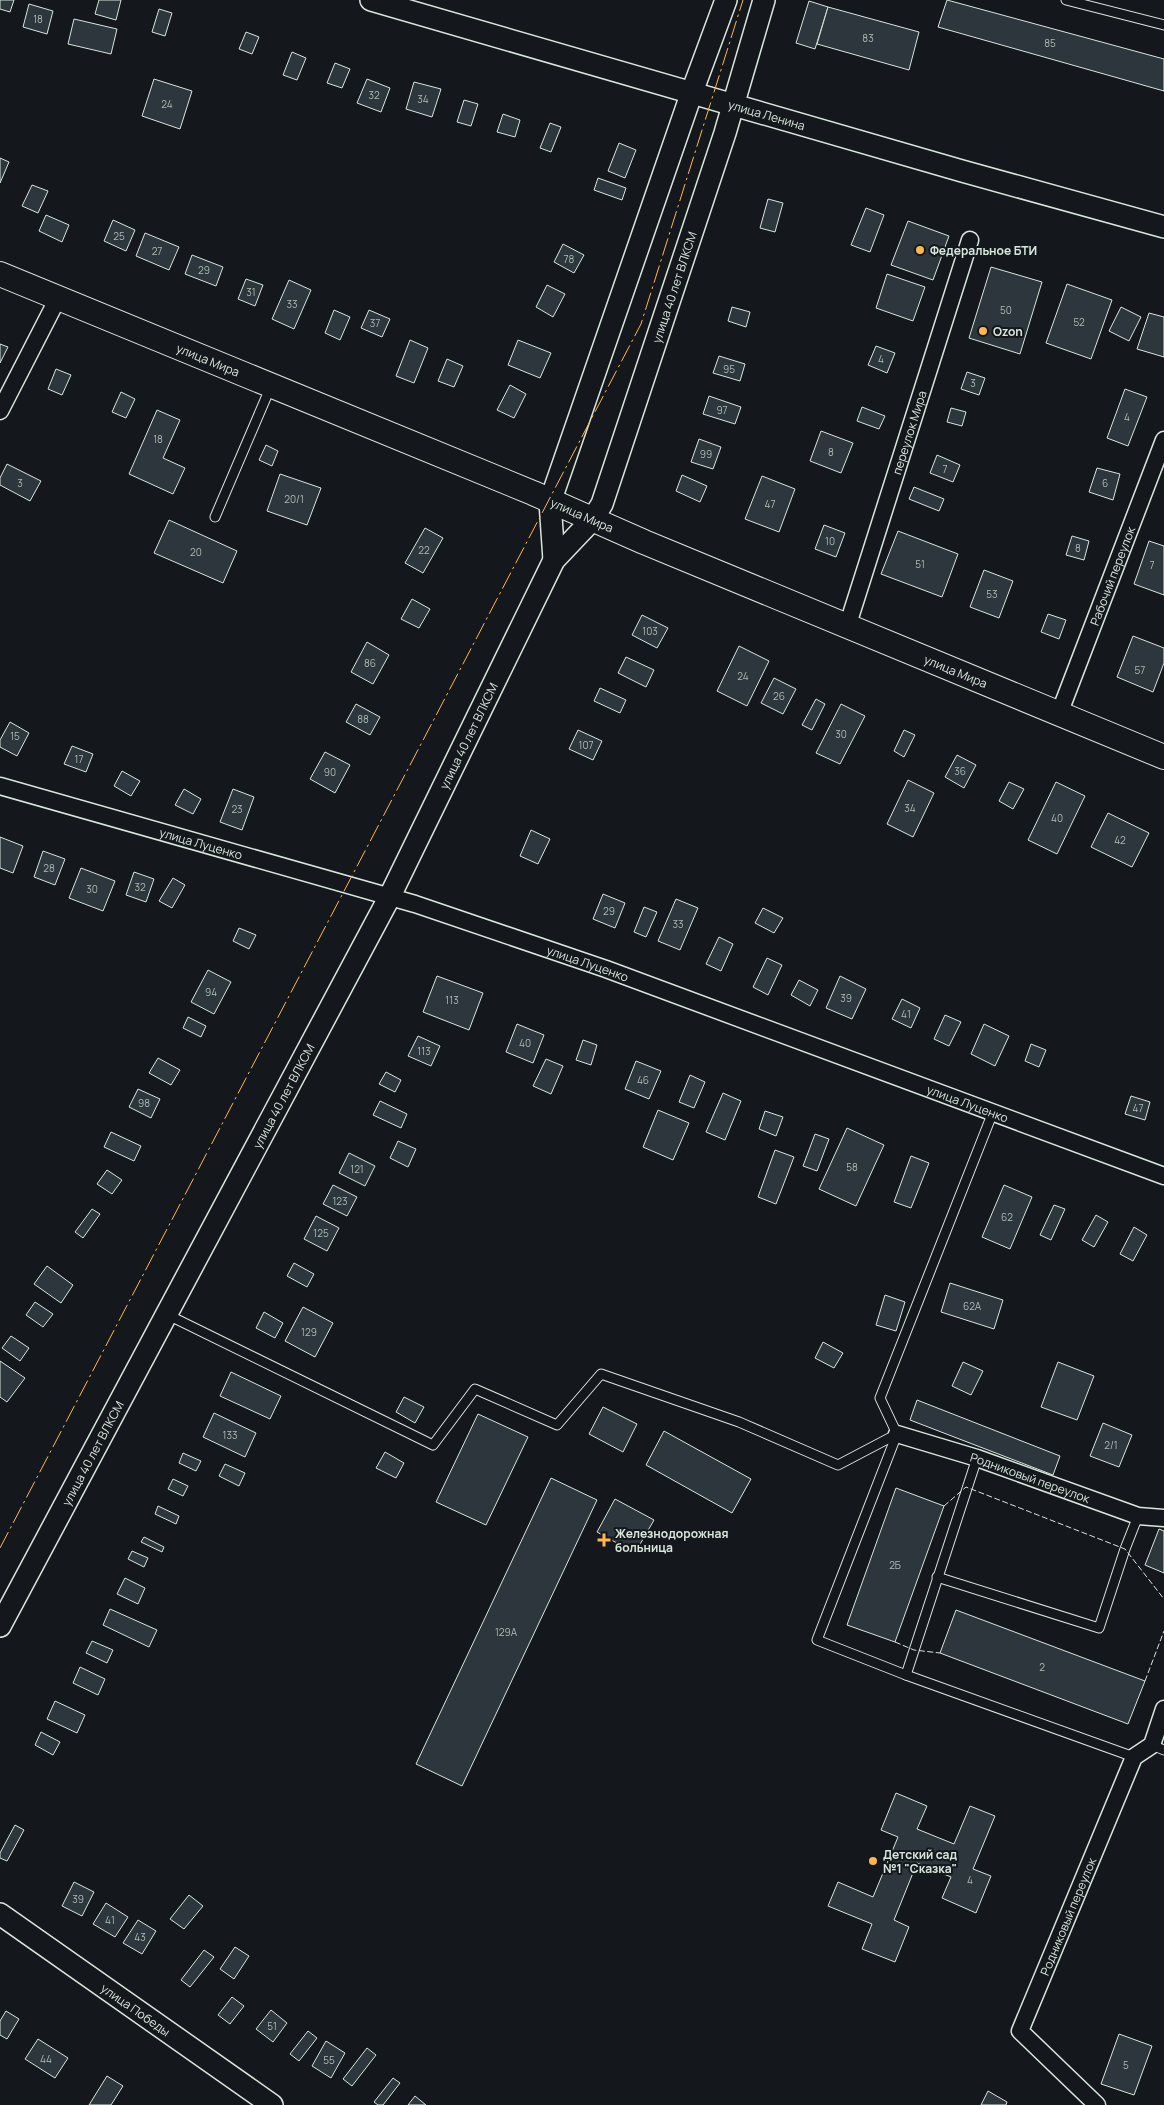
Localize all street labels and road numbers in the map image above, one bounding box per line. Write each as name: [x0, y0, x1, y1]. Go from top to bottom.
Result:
street label: улица Ленина: [726, 95, 807, 134]
street label: улица 40 лет ВЛКСМ: [647, 229, 700, 345]
street label: улица Мира: [174, 339, 242, 380]
street label: переулок Мира: [888, 388, 930, 476]
street label: улица Мира: [548, 493, 616, 536]
street label: Рабочий переулок: [1085, 523, 1139, 628]
street label: улица Мира: [922, 650, 990, 692]
street label: улица 40 лет ВЛКСМ: [435, 680, 501, 792]
street label: улица Луценко: [158, 823, 245, 863]
street label: улица Луценко: [545, 941, 631, 985]
street label: улица 40 лет ВЛКСМ: [248, 1040, 318, 1151]
street label: улица Луценко: [925, 1080, 1011, 1126]
street label: улица 40 лет ВЛКСМ: [57, 1398, 127, 1509]
street label: Родниковый переулок: [968, 1448, 1093, 1507]
street label: Родниковый переулок: [1036, 1854, 1100, 1978]
street label: улица Победы: [98, 1979, 174, 2040]

